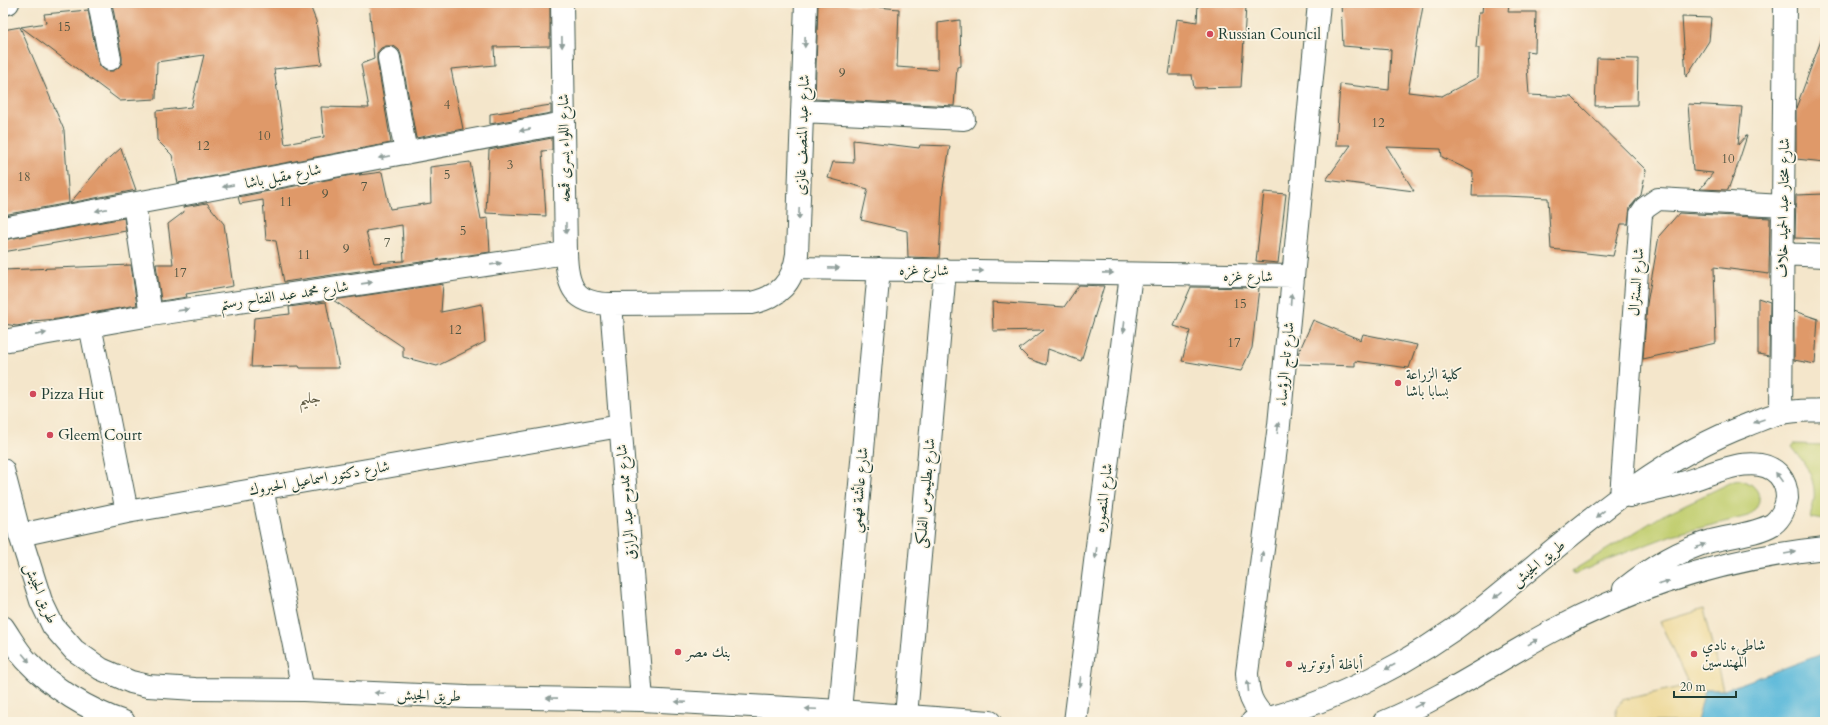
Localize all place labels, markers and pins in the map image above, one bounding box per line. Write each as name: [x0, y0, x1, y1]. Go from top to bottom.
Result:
place label: Russian Council: [1218, 24, 1321, 44]
marker: Russian Council: [1205, 29, 1215, 39]
place label: كلية الزراعة بسابا باشا: [1406, 364, 1463, 401]
marker: كلية الزراعة بسابا باشا: [1393, 378, 1403, 388]
place label: Pizza Hut: [41, 384, 104, 404]
marker: Pizza Hut: [28, 389, 38, 399]
place label: Gleem Court: [58, 425, 142, 445]
marker: Gleem Court: [45, 430, 55, 440]
place label: شاطيء نادي المهندسين: [1702, 635, 1765, 672]
place label: بنك مصر: [684, 642, 730, 662]
marker: بنك مصر: [673, 647, 683, 657]
marker: شاطيء نادي المهندسين: [1689, 649, 1699, 659]
place label: أباظة أوتوتريد: [1297, 653, 1363, 674]
marker: أباظة أوتوتريد: [1284, 659, 1294, 669]

